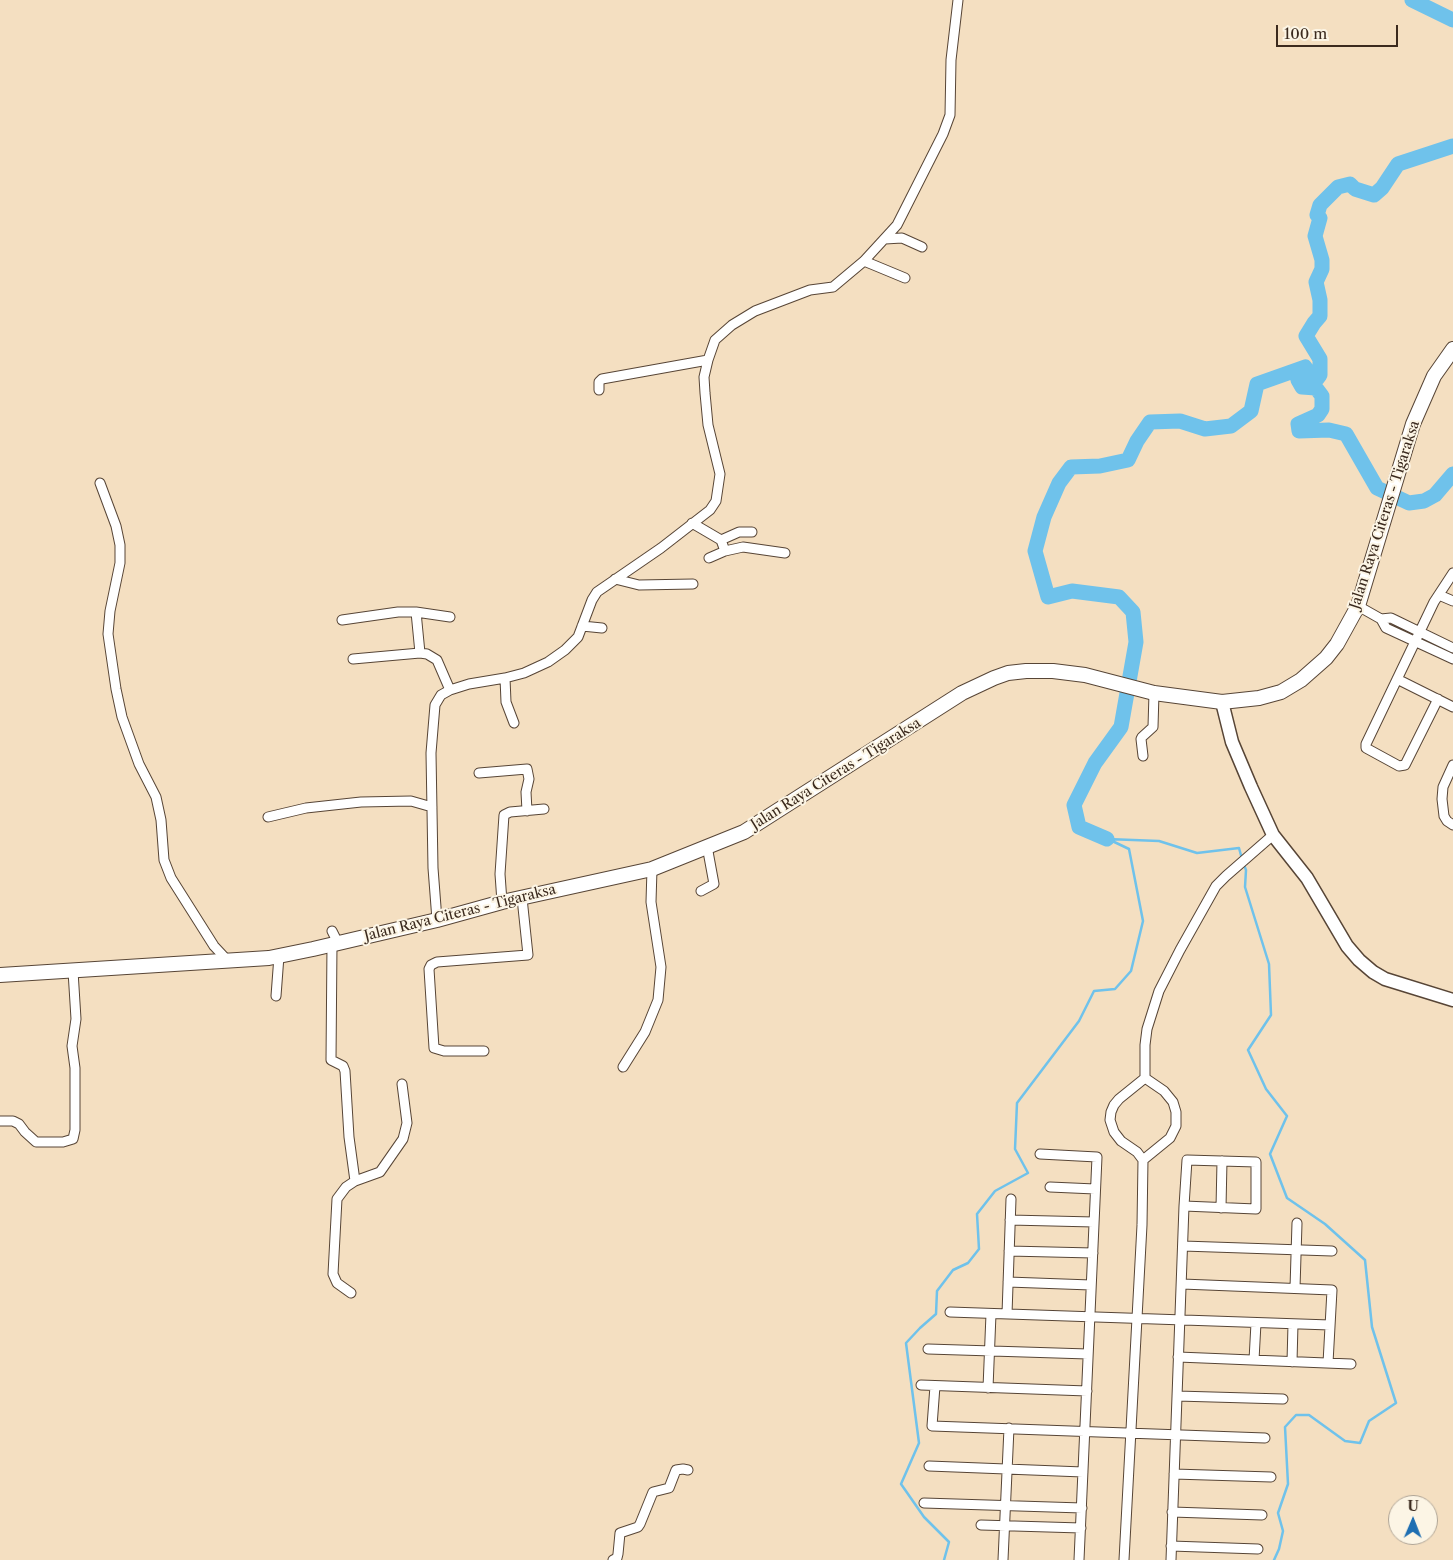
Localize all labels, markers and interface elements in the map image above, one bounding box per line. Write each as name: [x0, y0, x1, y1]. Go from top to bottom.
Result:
scale bar: [1278, 15, 1400, 47]
text: 100 m: [1284, 24, 1327, 43]
street label: Jalan Raya Citeras - Tigaraksa: [1347, 419, 1423, 611]
street label: Jalan Raya Citeras - Tigaraksa: [748, 715, 924, 833]
street label: Jalan Raya Citeras - Tigaraksa: [362, 881, 558, 945]
north arrow: [1388, 1495, 1438, 1545]
text: U: [1407, 1497, 1419, 1515]

